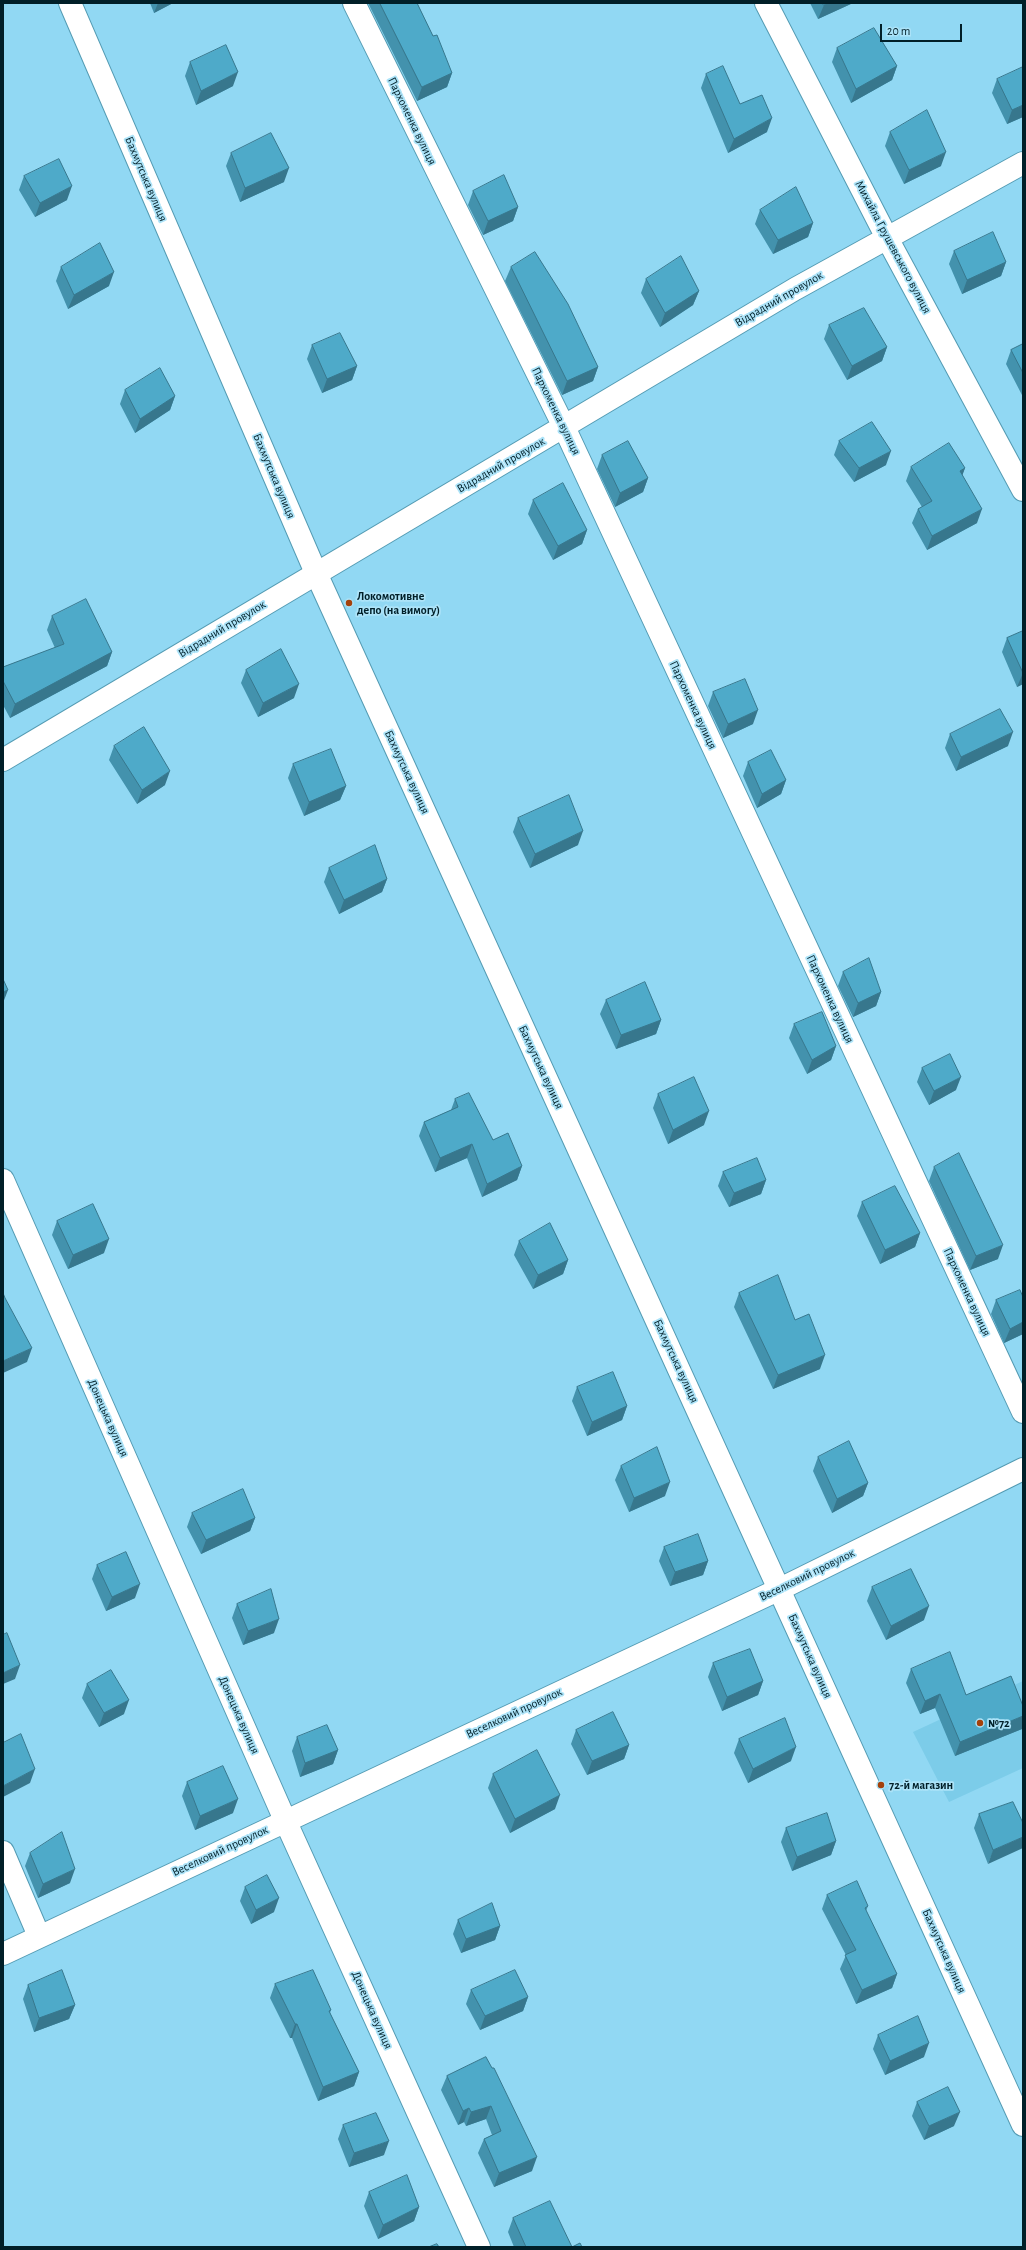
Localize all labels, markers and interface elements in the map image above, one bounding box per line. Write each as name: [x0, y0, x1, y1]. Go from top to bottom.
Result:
scale bar: [882, 16, 964, 42]
text: 20 m: [887, 25, 910, 37]
street label: Пархоменка вулиця: [385, 75, 439, 167]
street label: Бахмутська вулиця: [122, 134, 170, 224]
street label: Михайла Грушевського вулиця: [852, 178, 934, 316]
street label: Відрадний провулок: [732, 268, 826, 330]
street label: Пархоменка вулиця: [529, 365, 583, 457]
street label: Бахмутська вулиця: [250, 431, 298, 521]
street label: Відрадний провулок: [454, 434, 548, 496]
place label: Локомотивне депо (на вимогу): [357, 589, 440, 617]
street label: Відрадний провулок: [176, 597, 268, 661]
marker: Локомотивне депо (на вимогу): [344, 598, 354, 608]
street label: Пархоменка вулиця: [666, 658, 720, 752]
street label: Бахмутська вулиця: [381, 728, 433, 816]
street label: Пархоменка вулиця: [803, 952, 857, 1046]
street label: Бахмутська вулиця: [515, 1023, 567, 1111]
street label: Пархоменка вулиця: [940, 1245, 994, 1339]
street label: Бахмутська вулиця: [650, 1317, 702, 1405]
street label: Донецька вулиця: [84, 1377, 132, 1459]
street label: Веселковий провулок: [757, 1546, 857, 1604]
street label: Бахмутська вулиця: [785, 1612, 835, 1700]
street label: Донецька вулиця: [215, 1674, 263, 1756]
street label: Веселковий провулок: [464, 1684, 564, 1742]
place label: №72: [988, 1716, 1010, 1730]
marker: №72: [975, 1718, 985, 1728]
place label: 72-й магазин: [889, 1778, 953, 1792]
marker: 72-й магазин: [876, 1780, 886, 1790]
street label: Веселковий провулок: [170, 1822, 270, 1880]
street label: Бахмутська вулиця: [919, 1907, 969, 1995]
street label: Донецька вулиця: [348, 1969, 396, 2051]

